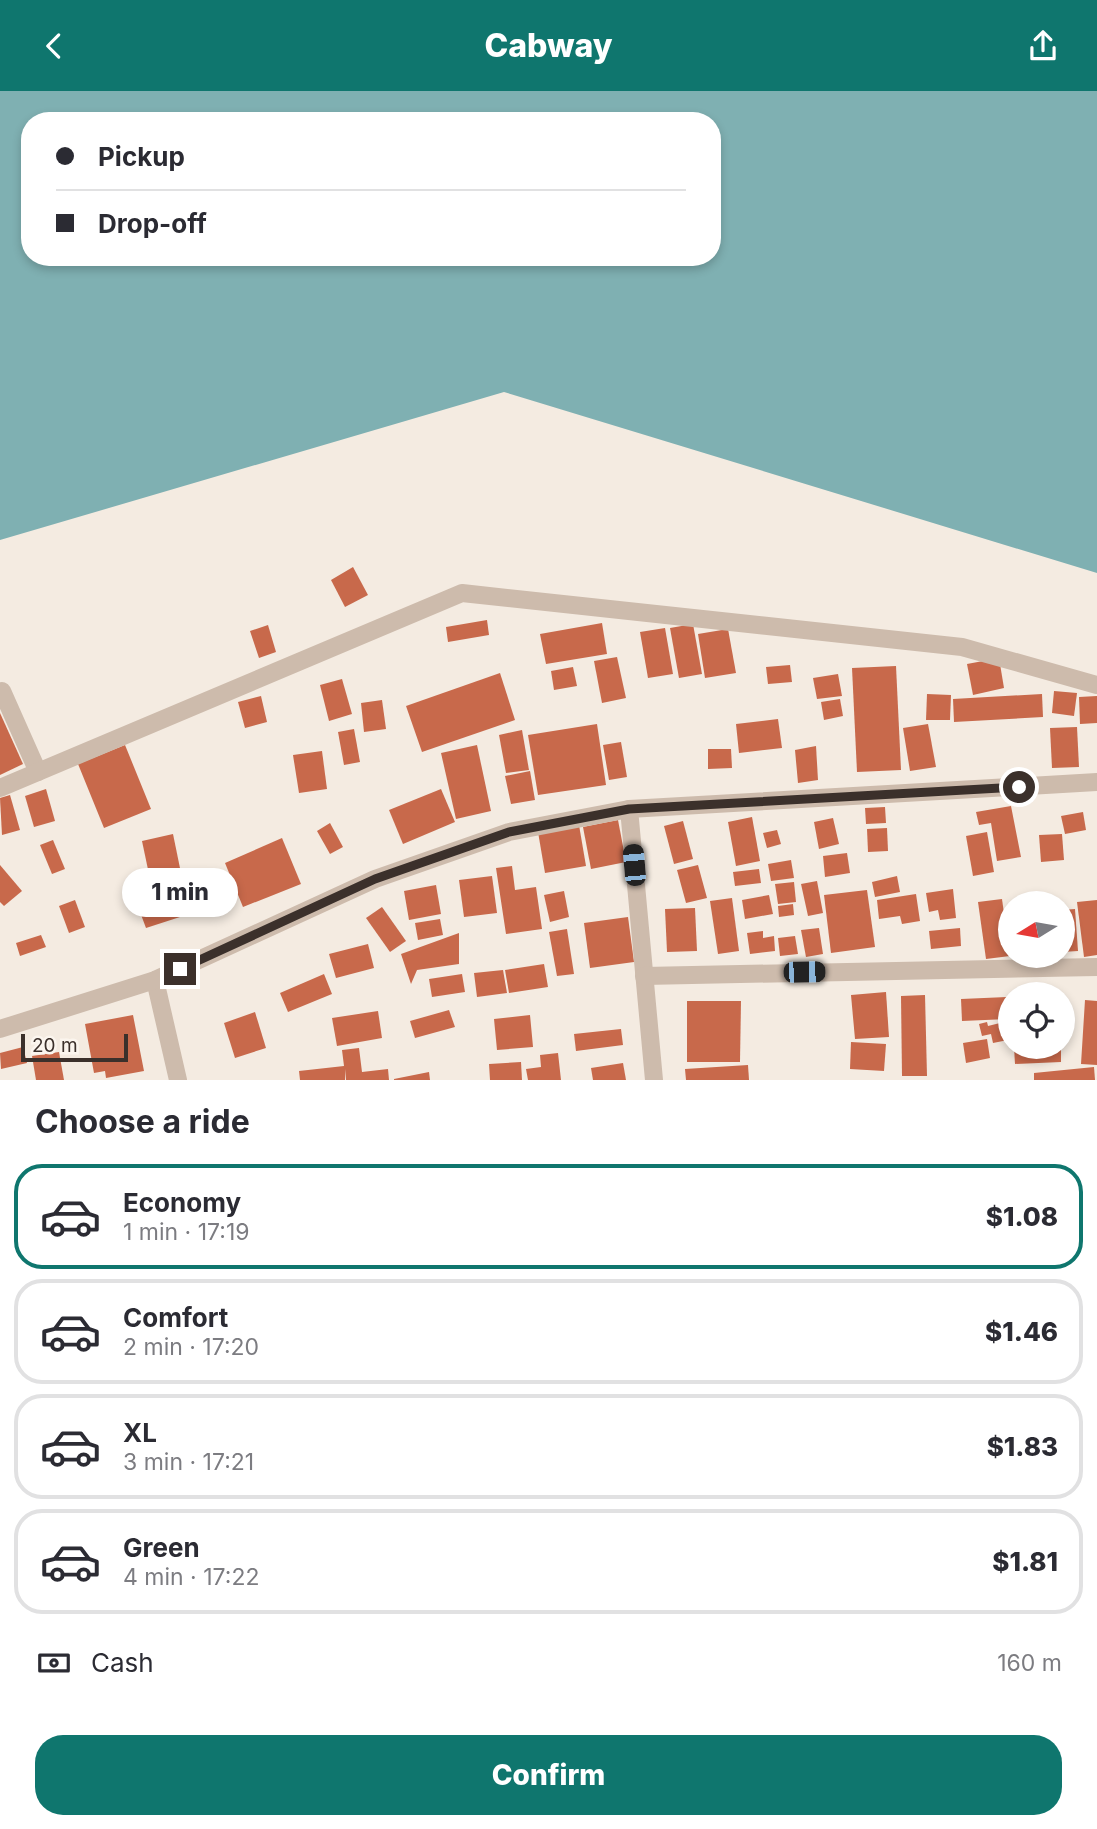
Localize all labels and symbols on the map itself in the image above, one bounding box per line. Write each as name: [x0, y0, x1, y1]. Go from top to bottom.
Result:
route start: [1003, 771, 1035, 803]
car: [622, 843, 647, 887]
callout: 1 min: [122, 867, 238, 917]
north arrow: [998, 891, 1074, 968]
route end: [164, 953, 196, 985]
car: [783, 961, 826, 983]
scale bar: [21, 1031, 128, 1063]

